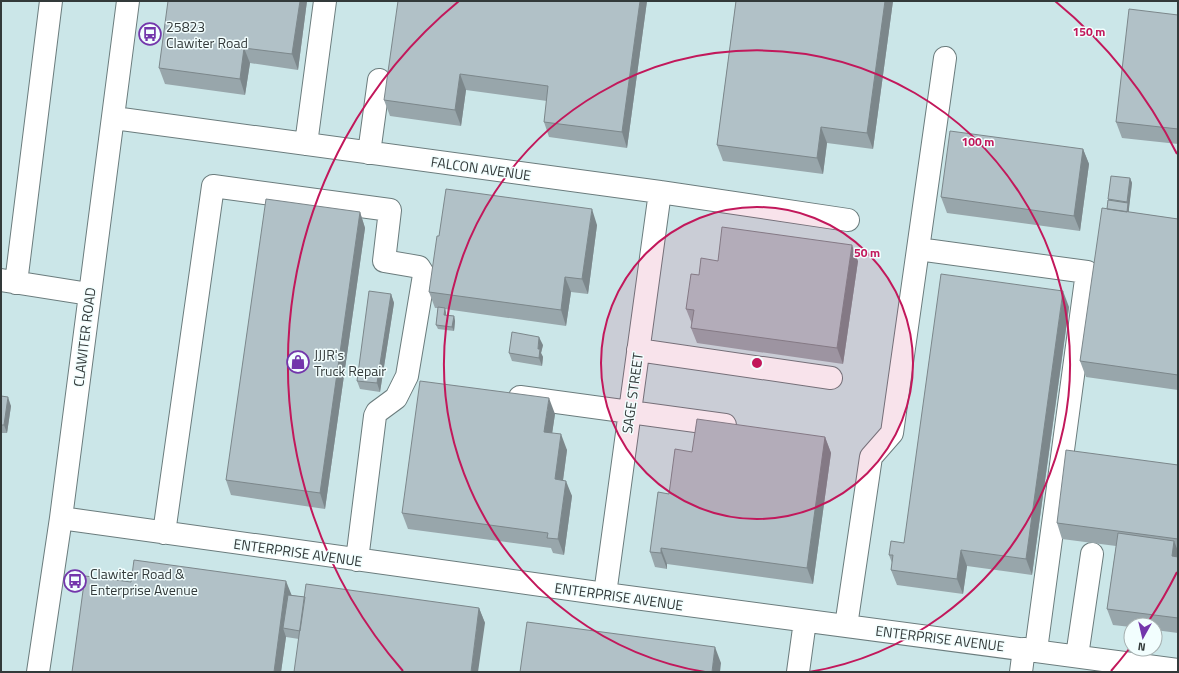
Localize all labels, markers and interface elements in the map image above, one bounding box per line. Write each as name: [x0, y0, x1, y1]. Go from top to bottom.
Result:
place label: 25823 Clawiter Road: [166, 16, 248, 53]
bus stop icon: 25823 Clawiter Road: [137, 21, 163, 47]
text: 150 m: [1073, 22, 1105, 41]
text: 100 m: [962, 132, 994, 151]
street label: FALCON AVENUE: [430, 151, 533, 185]
text: 50 m: [854, 243, 880, 262]
street label: CLAWITER ROAD: [67, 286, 101, 388]
place label: JJJR's Truck Repair: [314, 344, 386, 381]
shop icon: JJJR's Truck Repair: [285, 349, 311, 375]
street label: SAGE STREET: [616, 351, 648, 435]
centre of rings: [750, 356, 764, 370]
street label: ENTERPRISE AVENUE: [232, 533, 364, 571]
place label: Clawiter Road & Enterprise Avenue: [90, 563, 198, 600]
bus stop icon: Clawiter Road & Enterprise Avenue: [62, 568, 88, 594]
street label: ENTERPRISE AVENUE: [553, 577, 685, 615]
north arrow: [1123, 617, 1163, 657]
street label: ENTERPRISE AVENUE: [874, 620, 1006, 656]
text: N: [1137, 638, 1146, 655]

